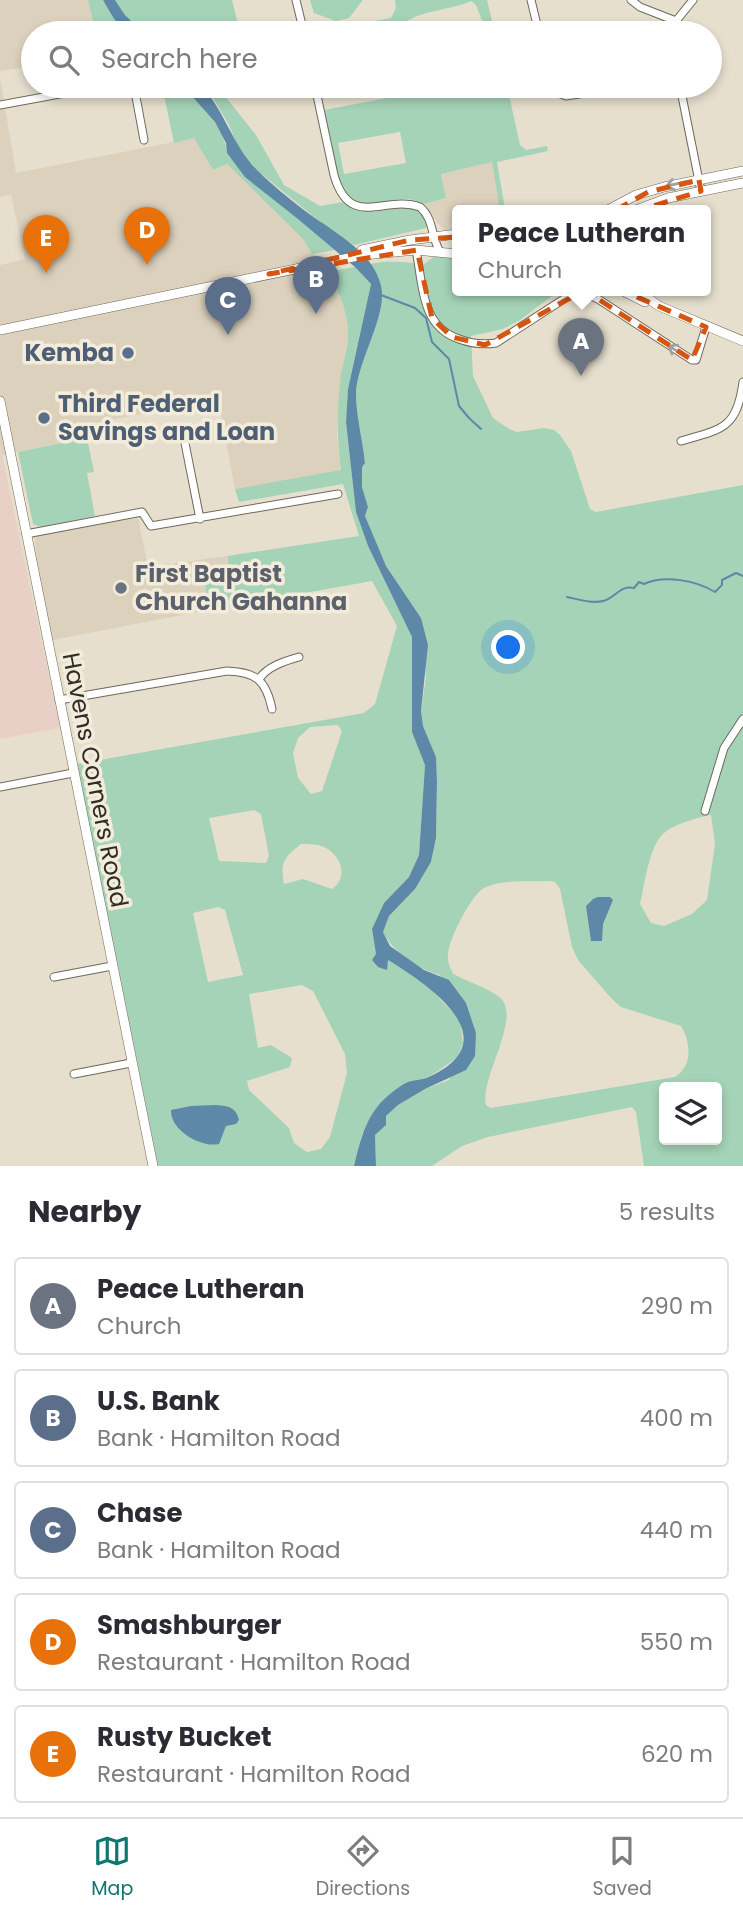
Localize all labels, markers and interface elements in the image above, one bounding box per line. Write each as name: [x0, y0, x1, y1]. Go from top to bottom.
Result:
search box: [21, 21, 722, 98]
icon: search: [45, 41, 83, 79]
text: Search here: [101, 41, 258, 77]
one-way arrow: [665, 178, 688, 192]
popup: [452, 205, 711, 296]
pin: D: [124, 207, 170, 265]
pin: E: [23, 215, 69, 273]
text: Peace Lutheran: [478, 215, 685, 251]
text: Church: [478, 254, 562, 286]
pin: B: [293, 256, 339, 314]
pin: C: [205, 277, 251, 335]
pin: A: [558, 318, 604, 376]
place label: Kemba: [24, 336, 114, 369]
one-way arrow: [667, 343, 687, 357]
marker: Kemba: [120, 345, 136, 361]
place label: Third Federal Savings and Loan: [58, 387, 275, 448]
marker: Third Federal Savings and Loan: [36, 410, 52, 426]
place label: First Baptist Church Gahanna: [135, 557, 347, 618]
marker: First Baptist Church Gahanna: [113, 580, 129, 596]
your location: [491, 630, 525, 664]
street label: Havens Corners Road: [55, 650, 136, 910]
map controls: [659, 1082, 722, 1145]
button: layers: [659, 1082, 722, 1145]
text: Nearby: [28, 1190, 142, 1233]
text: 5 results: [619, 1196, 715, 1228]
text: Peace Lutheran: [97, 1271, 304, 1307]
text: A: [45, 1290, 61, 1322]
text: 290 m: [641, 1290, 713, 1322]
text: Church: [97, 1310, 181, 1342]
text: U.S. Bank: [97, 1383, 220, 1419]
text: B: [45, 1402, 61, 1434]
text: 400 m: [640, 1402, 713, 1434]
text: Bank · Hamilton Road: [97, 1422, 341, 1454]
text: Chase: [97, 1495, 183, 1531]
text: C: [44, 1514, 62, 1546]
text: 440 m: [640, 1514, 713, 1546]
text: Bank · Hamilton Road: [97, 1534, 341, 1566]
text: Smashburger: [97, 1607, 281, 1643]
text: D: [45, 1626, 61, 1658]
text: 550 m: [640, 1626, 713, 1658]
text: Restaurant · Hamilton Road: [97, 1646, 411, 1678]
text: Rusty Bucket: [97, 1719, 272, 1755]
text: E: [47, 1738, 59, 1770]
text: 620 m: [641, 1738, 713, 1770]
text: Restaurant · Hamilton Road: [97, 1758, 411, 1790]
tab: Map: [91, 1832, 133, 1903]
tab: Directions: [316, 1832, 410, 1903]
tab: Saved: [593, 1832, 652, 1903]

